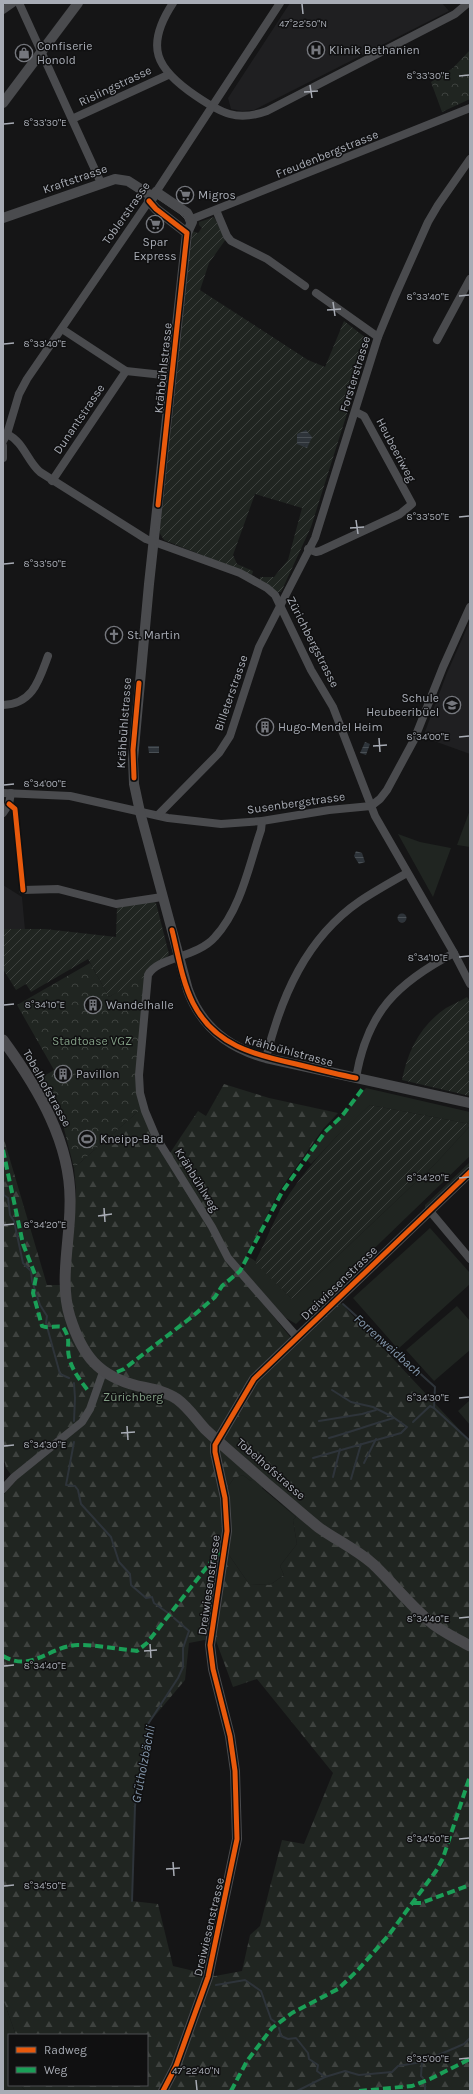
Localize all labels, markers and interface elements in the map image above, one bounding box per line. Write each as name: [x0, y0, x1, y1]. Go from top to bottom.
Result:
text: 47°22'50"N: [279, 18, 327, 30]
place label: Confiserie Honold: [37, 39, 92, 67]
hospital icon: Klinik Bethanien: [306, 40, 326, 60]
shop icon: Confiserie Honold: [14, 43, 34, 63]
place label: Klinik Bethanien: [329, 43, 420, 57]
street label: Rislingstrasse: [76, 63, 154, 109]
text: 8°33'30"E: [406, 70, 450, 82]
text: 8°33'30"E: [23, 117, 67, 129]
street label: Freudenbergstrasse: [274, 127, 380, 181]
street label: Kraftstrasse: [41, 161, 109, 197]
street label: Toblerstrasse: [99, 179, 153, 247]
supermarket icon: Migros: [175, 185, 195, 205]
place label: Migros: [198, 188, 236, 202]
supermarket icon: Spar Express: [145, 214, 165, 234]
place label: Spar Express: [133, 235, 177, 263]
text: 8°33'40"E: [407, 291, 449, 303]
street label: Krähbühlstrasse: [151, 322, 175, 414]
street label: Forsterstrasse: [337, 334, 373, 414]
text: 8°33'40"E: [24, 338, 66, 350]
street label: Dunantstrasse: [50, 381, 108, 457]
street label: Heubeeriweg: [373, 416, 419, 485]
text: 8°33'50"E: [407, 511, 449, 523]
text: 8°33'50"E: [24, 558, 66, 570]
street label: Zürichbergstrasse: [284, 594, 342, 690]
church icon: St. Martin: [104, 625, 124, 645]
place label: St. Martin: [127, 628, 180, 642]
street label: Billeterstrasse: [211, 653, 251, 733]
street label: Krähbühlstrasse: [114, 677, 134, 769]
place label: Schule Heubeeribüel: [366, 691, 439, 719]
school or university icon: Schule Heubeeribüel: [442, 695, 462, 715]
building icon: Hugo-Mendel Heim: [255, 717, 275, 737]
place label: Hugo-Mendel Heim: [278, 720, 383, 734]
text: 8°34'00"E: [407, 731, 449, 743]
text: 8°34'00"E: [24, 778, 66, 790]
street label: Susenbergstrasse: [246, 789, 346, 817]
text: 8°34'10"E: [408, 952, 448, 964]
building icon: Wandelhalle: [83, 995, 103, 1015]
place label: Wandelhalle: [106, 998, 174, 1012]
text: 8°34'10"E: [25, 999, 65, 1011]
street label: Krähbühlstrasse: [243, 1032, 335, 1070]
park label: Stadtoase VGZ: [52, 1034, 132, 1048]
street label: Tobelhofstrasse: [20, 1047, 74, 1129]
building icon: Pavillon: [53, 1064, 73, 1084]
place label: Pavillon: [76, 1067, 119, 1081]
sports icon: Kneipp-Bad: [77, 1129, 97, 1149]
place label: Kneipp-Bad: [100, 1132, 164, 1146]
street label: Krähbühlweg: [172, 1146, 222, 1214]
text: 8°34'20"E: [407, 1172, 449, 1184]
text: 8°34'20"E: [24, 1219, 66, 1231]
street label: Dreiwiesenstrasse: [298, 1243, 380, 1323]
water label: Forrenweidbach: [351, 1311, 425, 1379]
park label: Zürichberg: [103, 1390, 163, 1404]
text: 8°34'30"E: [407, 1392, 449, 1404]
street label: Tobelhofstrasse: [234, 1435, 308, 1503]
text: 8°34'30"E: [24, 1439, 66, 1451]
street label: Dreiwiesenstrasse: [195, 1534, 223, 1636]
text: 8°34'40"E: [407, 1613, 449, 1625]
text: 8°34'40"E: [24, 1660, 66, 1672]
water label: Grütholzbächli: [128, 1723, 158, 1804]
text: 8°34'50"E: [407, 1833, 449, 1845]
street label: Dreiwiesenstrasse: [191, 1876, 227, 1978]
text: 8°34'50"E: [24, 1880, 66, 1892]
legend: [8, 2034, 148, 2086]
text: Radweg: [44, 2043, 87, 2057]
text: 8°35'00"E: [407, 2053, 450, 2065]
text: Weg: [44, 2063, 68, 2077]
text: 47°22'40"N: [172, 2065, 220, 2077]

